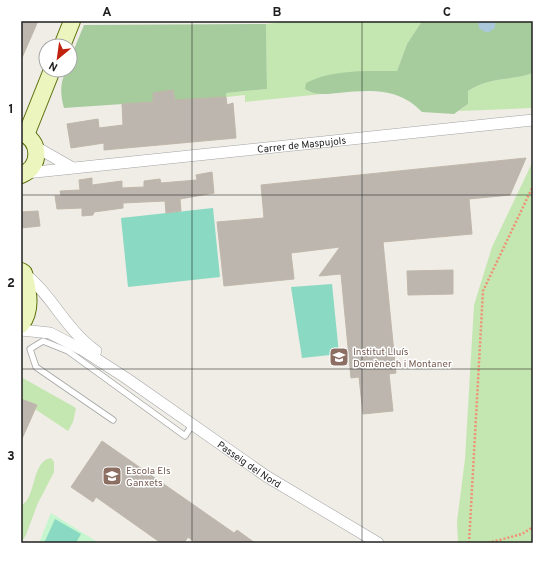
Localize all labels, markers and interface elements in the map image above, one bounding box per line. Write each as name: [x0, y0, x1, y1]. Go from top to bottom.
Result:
text: A: [102, 5, 112, 21]
text: B: [273, 5, 282, 21]
text: C: [443, 5, 451, 21]
north arrow: [38, 38, 78, 78]
text: N: [47, 58, 60, 74]
text: 1: [8, 102, 14, 118]
street label: Carrer de Maspujols: [257, 135, 347, 157]
text: 2: [7, 276, 15, 292]
school or university icon: Institut Lluís Domènech i Montaner: [328, 346, 350, 368]
place label: Institut Lluís Domènech i Montaner: [353, 346, 452, 371]
street label: Passeig del Nord: [214, 439, 283, 491]
text: 3: [7, 449, 15, 465]
school or university icon: Escola Els Ganxets: [101, 465, 123, 487]
place label: Escola Els Ganxets: [126, 465, 171, 490]

